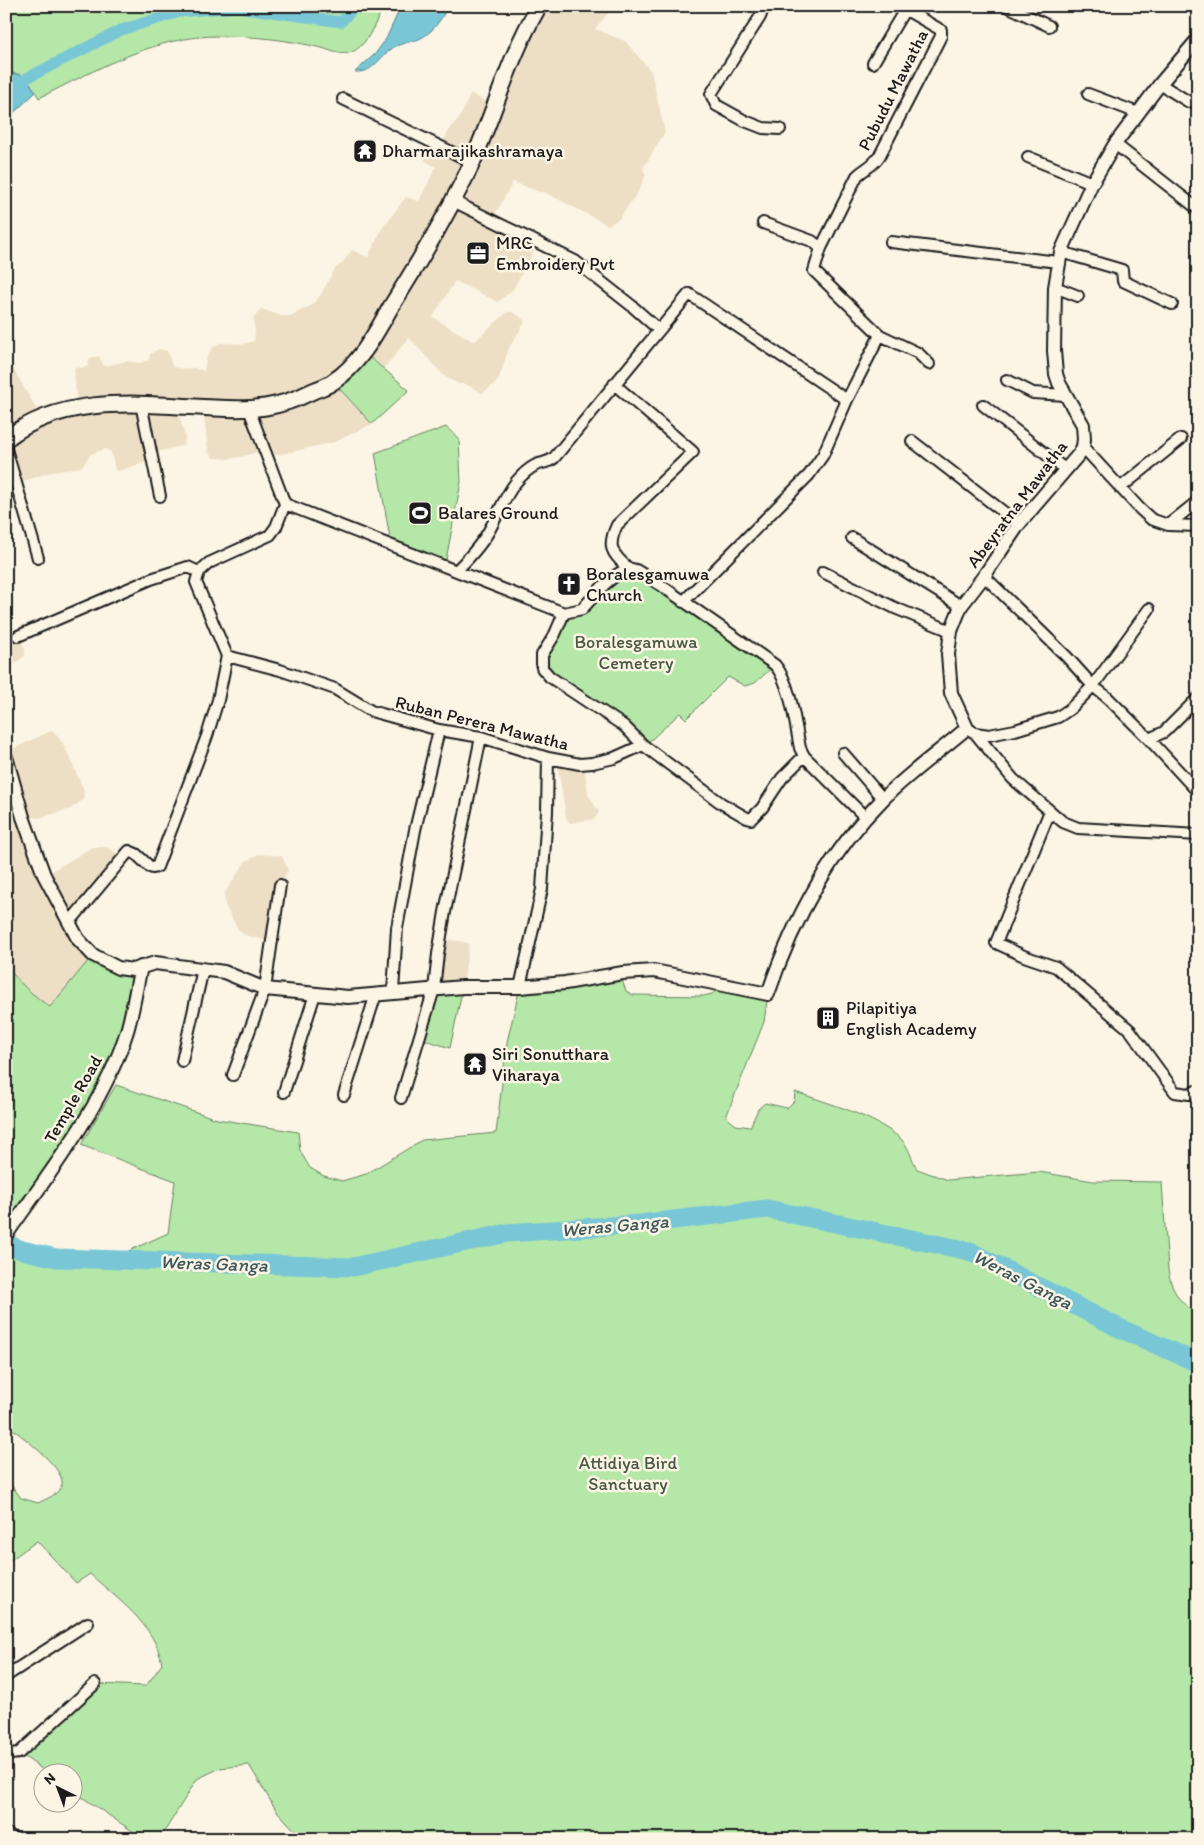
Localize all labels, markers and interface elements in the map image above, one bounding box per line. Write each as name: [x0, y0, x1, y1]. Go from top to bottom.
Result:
street label: Pubudu Mawatha: [853, 25, 933, 154]
temple icon: Dharmarajikashramaya: [352, 138, 378, 164]
place label: Dharmarajikashramaya: [382, 140, 563, 162]
place label: MRC Embroidery Pvt: [496, 232, 615, 275]
office icon: MRC Embroidery Pvt: [465, 240, 491, 266]
street label: Abeyratna Mawatha: [962, 436, 1072, 572]
sports icon: Balares Ground: [407, 500, 433, 526]
place label: Balares Ground: [438, 502, 559, 524]
place label: Boralesgamuwa Church: [586, 563, 710, 606]
church icon: Boralesgamuwa Church: [556, 571, 582, 597]
park label: Boralesgamuwa Cemetery: [574, 631, 698, 674]
street label: Ruban Perera Mawatha: [393, 691, 571, 755]
place label: Pilapitiya English Academy: [846, 997, 977, 1040]
building icon: Pilapitiya English Academy: [815, 1005, 841, 1031]
place label: Siri Sonutthara Viharaya: [492, 1043, 610, 1086]
street label: Temple Road: [39, 1051, 107, 1147]
temple icon: Siri Sonutthara Viharaya: [462, 1051, 488, 1077]
water label: Weras Ganga: [560, 1209, 670, 1242]
water label: Weras Ganga: [970, 1245, 1076, 1314]
water label: Weras Ganga: [160, 1250, 268, 1277]
park label: Attidiya Bird Sanctuary: [579, 1452, 677, 1495]
north arrow: [32, 1762, 82, 1812]
text: N: [40, 1769, 59, 1788]

